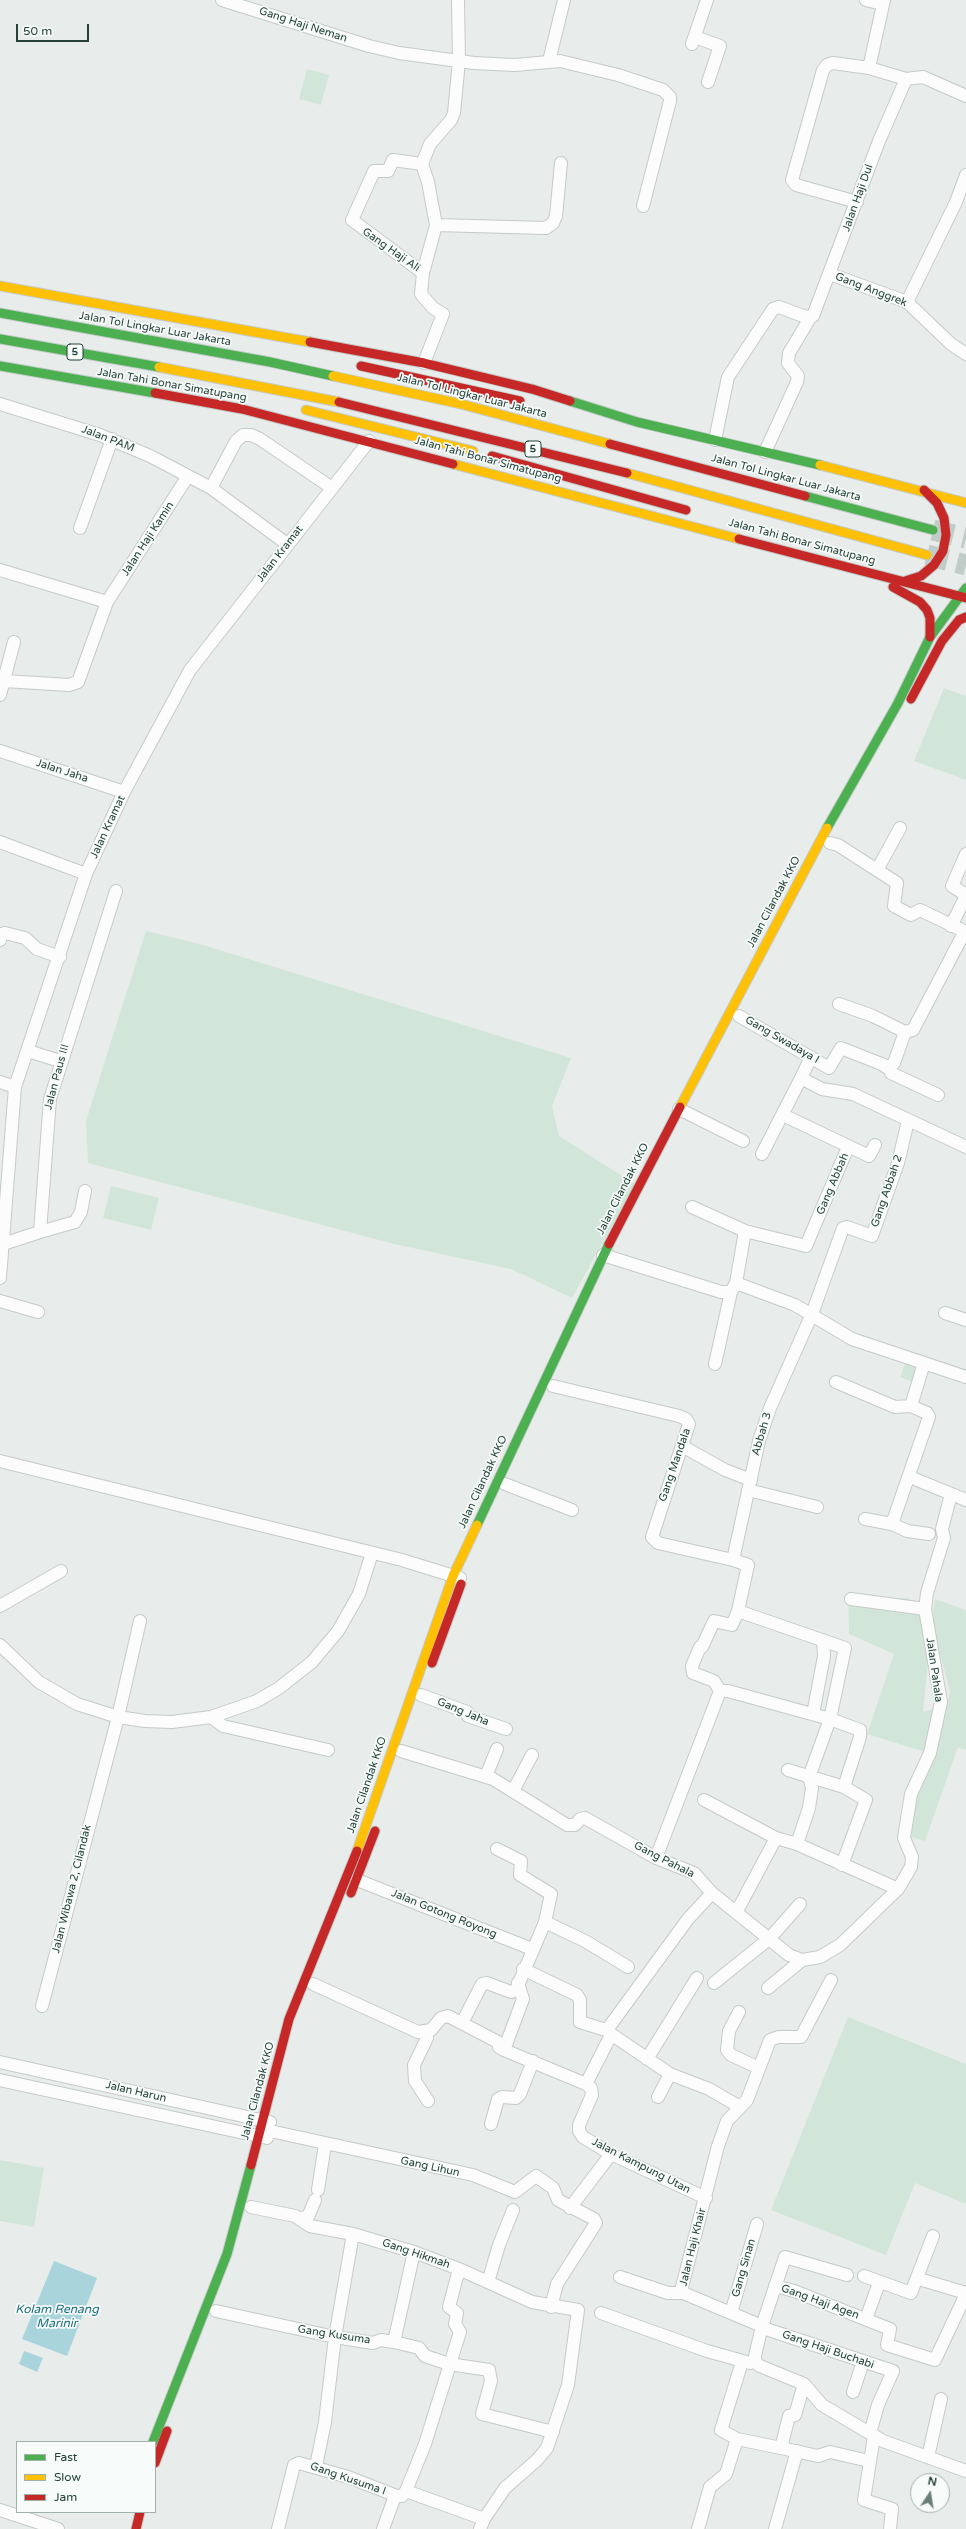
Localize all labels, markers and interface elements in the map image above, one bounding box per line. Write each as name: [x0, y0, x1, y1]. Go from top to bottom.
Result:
street label: Gang Haji Neman: [257, 5, 349, 45]
scale bar: [18, 16, 91, 42]
text: 50 m: [23, 24, 52, 38]
street label: Jalan Haji Dul: [840, 163, 876, 233]
street label: Gang Haji Ali: [360, 225, 422, 275]
street label: Gang Anggrek: [833, 270, 909, 310]
street label: Jalan Tol Lingkar Luar Jakarta: [78, 309, 232, 349]
road number: 5: [67, 344, 83, 360]
street label: Jalan Tahi Bonar Simatupang: [96, 365, 248, 405]
street label: Jalan Tol Lingkar Luar Jakarta: [396, 371, 548, 421]
street label: Jalan PAM: [80, 423, 136, 455]
street label: Jalan Tahi Bonar Simatupang: [413, 434, 563, 486]
road number: 5: [525, 441, 541, 457]
street label: Jalan Tol Lingkar Luar Jakarta: [710, 452, 862, 504]
street label: Jalan Haji Kamin: [119, 499, 177, 579]
street label: Jalan Tahi Bonar Simatupang: [727, 516, 877, 568]
street label: Jalan Kramat: [254, 523, 306, 585]
street label: Jalan Jaha: [34, 756, 90, 786]
street label: Jalan Kramat: [88, 793, 128, 861]
street label: Jalan Cilandak KKO: [744, 854, 804, 950]
street label: Gang Swadaya I: [743, 1013, 821, 1067]
street label: Jalan Paus III: [42, 1043, 72, 1111]
street label: Jalan Cilandak KKO: [594, 1141, 652, 1237]
street label: Gang Abbah: [814, 1151, 852, 1217]
street label: Gang Abbah 2: [868, 1153, 906, 1229]
street label: Abbah 3: [749, 1411, 775, 1457]
street label: Gang Mandala: [656, 1427, 694, 1503]
street label: Jalan Cilandak KKO: [456, 1433, 510, 1531]
street label: Jalan Pahala: [923, 1637, 945, 1703]
street label: Gang Jaha: [435, 1695, 491, 1729]
street label: Jalan Cilandak KKO: [344, 1735, 390, 1835]
street label: Jalan Wibawa 2, Cilandak: [50, 1823, 94, 1955]
street label: Gang Pahala: [632, 1839, 696, 1881]
street label: Jalan Gotong Royong: [389, 1887, 499, 1941]
street label: Jalan Cilandak KKO: [239, 2040, 277, 2142]
street label: Jalan Harun: [104, 2079, 168, 2105]
street label: Jalan Kampung Utan: [589, 2135, 693, 2197]
street label: Gang Lihun: [399, 2154, 461, 2180]
street label: Jalan Haji Khair: [677, 2207, 709, 2287]
street label: Gang Hikmah: [380, 2236, 452, 2272]
street label: Gang Sinan: [729, 2237, 759, 2299]
street label: Gang Haji Agen: [779, 2282, 861, 2322]
water label: Kolam Renang Marinir: [15, 2303, 99, 2331]
street label: Gang Kusuma: [297, 2323, 371, 2347]
street label: Gang Haji Buchabi: [780, 2328, 876, 2372]
legend: [16, 2441, 156, 2513]
text: Fast: [54, 2450, 77, 2464]
street label: Gang Kusuma I: [308, 2460, 388, 2498]
text: Slow: [54, 2470, 81, 2484]
north arrow: [910, 2473, 950, 2513]
text: N: [927, 2474, 938, 2489]
text: Jam: [54, 2490, 77, 2504]

